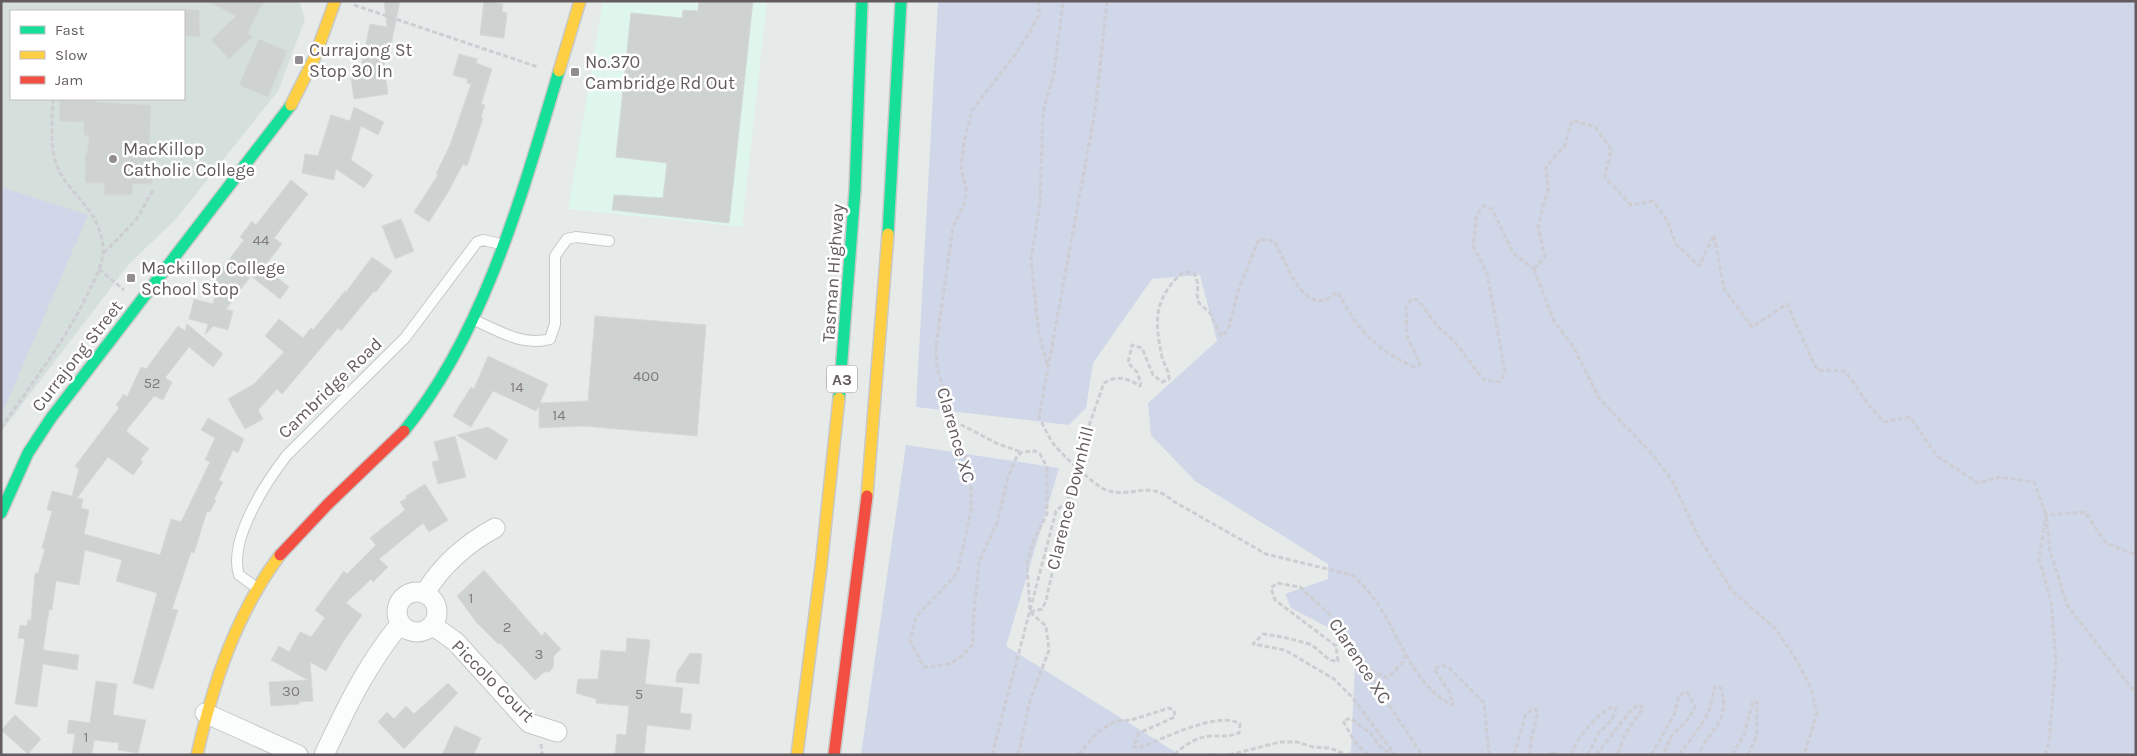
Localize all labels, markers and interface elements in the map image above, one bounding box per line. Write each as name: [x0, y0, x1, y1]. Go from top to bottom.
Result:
legend: [10, 10, 185, 100]
text: Fast: [55, 21, 85, 39]
place label: Currajong St Stop 30 In: [309, 39, 413, 82]
text: Slow: [55, 46, 87, 64]
place label: No.370 Cambridge Rd Out: [585, 51, 735, 94]
marker: Currajong St Stop 30 In: [293, 54, 305, 66]
marker: No.370 Cambridge Rd Out: [569, 66, 581, 78]
text: Jam: [55, 71, 83, 89]
place label: MacKillop Catholic College: [123, 138, 255, 181]
marker: MacKillop Catholic College: [107, 153, 119, 165]
street label: Tasman Highway: [817, 203, 849, 343]
house number: 44: [253, 231, 270, 249]
place label: Mackillop College School Stop: [141, 257, 285, 300]
marker: Mackillop College School Stop: [125, 272, 137, 284]
street label: Currajong Street: [27, 296, 127, 416]
street label: Cambridge Road: [273, 333, 387, 443]
road number: A3: [827, 366, 857, 392]
house number: 400: [633, 367, 659, 385]
house number: 52: [143, 374, 161, 392]
house number: 14: [510, 378, 524, 396]
street label: Clarence XC: [932, 385, 980, 485]
house number: 14: [552, 406, 566, 424]
street label: Clarence Downhill: [1042, 424, 1098, 572]
house number: 1: [469, 589, 473, 607]
street label: Clarence XC: [1324, 614, 1396, 708]
house number: 2: [503, 618, 511, 636]
street label: Piccolo Court: [447, 635, 539, 727]
house number: 3: [535, 645, 543, 663]
house number: 30: [282, 682, 300, 700]
house number: 5: [635, 685, 643, 703]
house number: 1: [84, 728, 88, 746]

